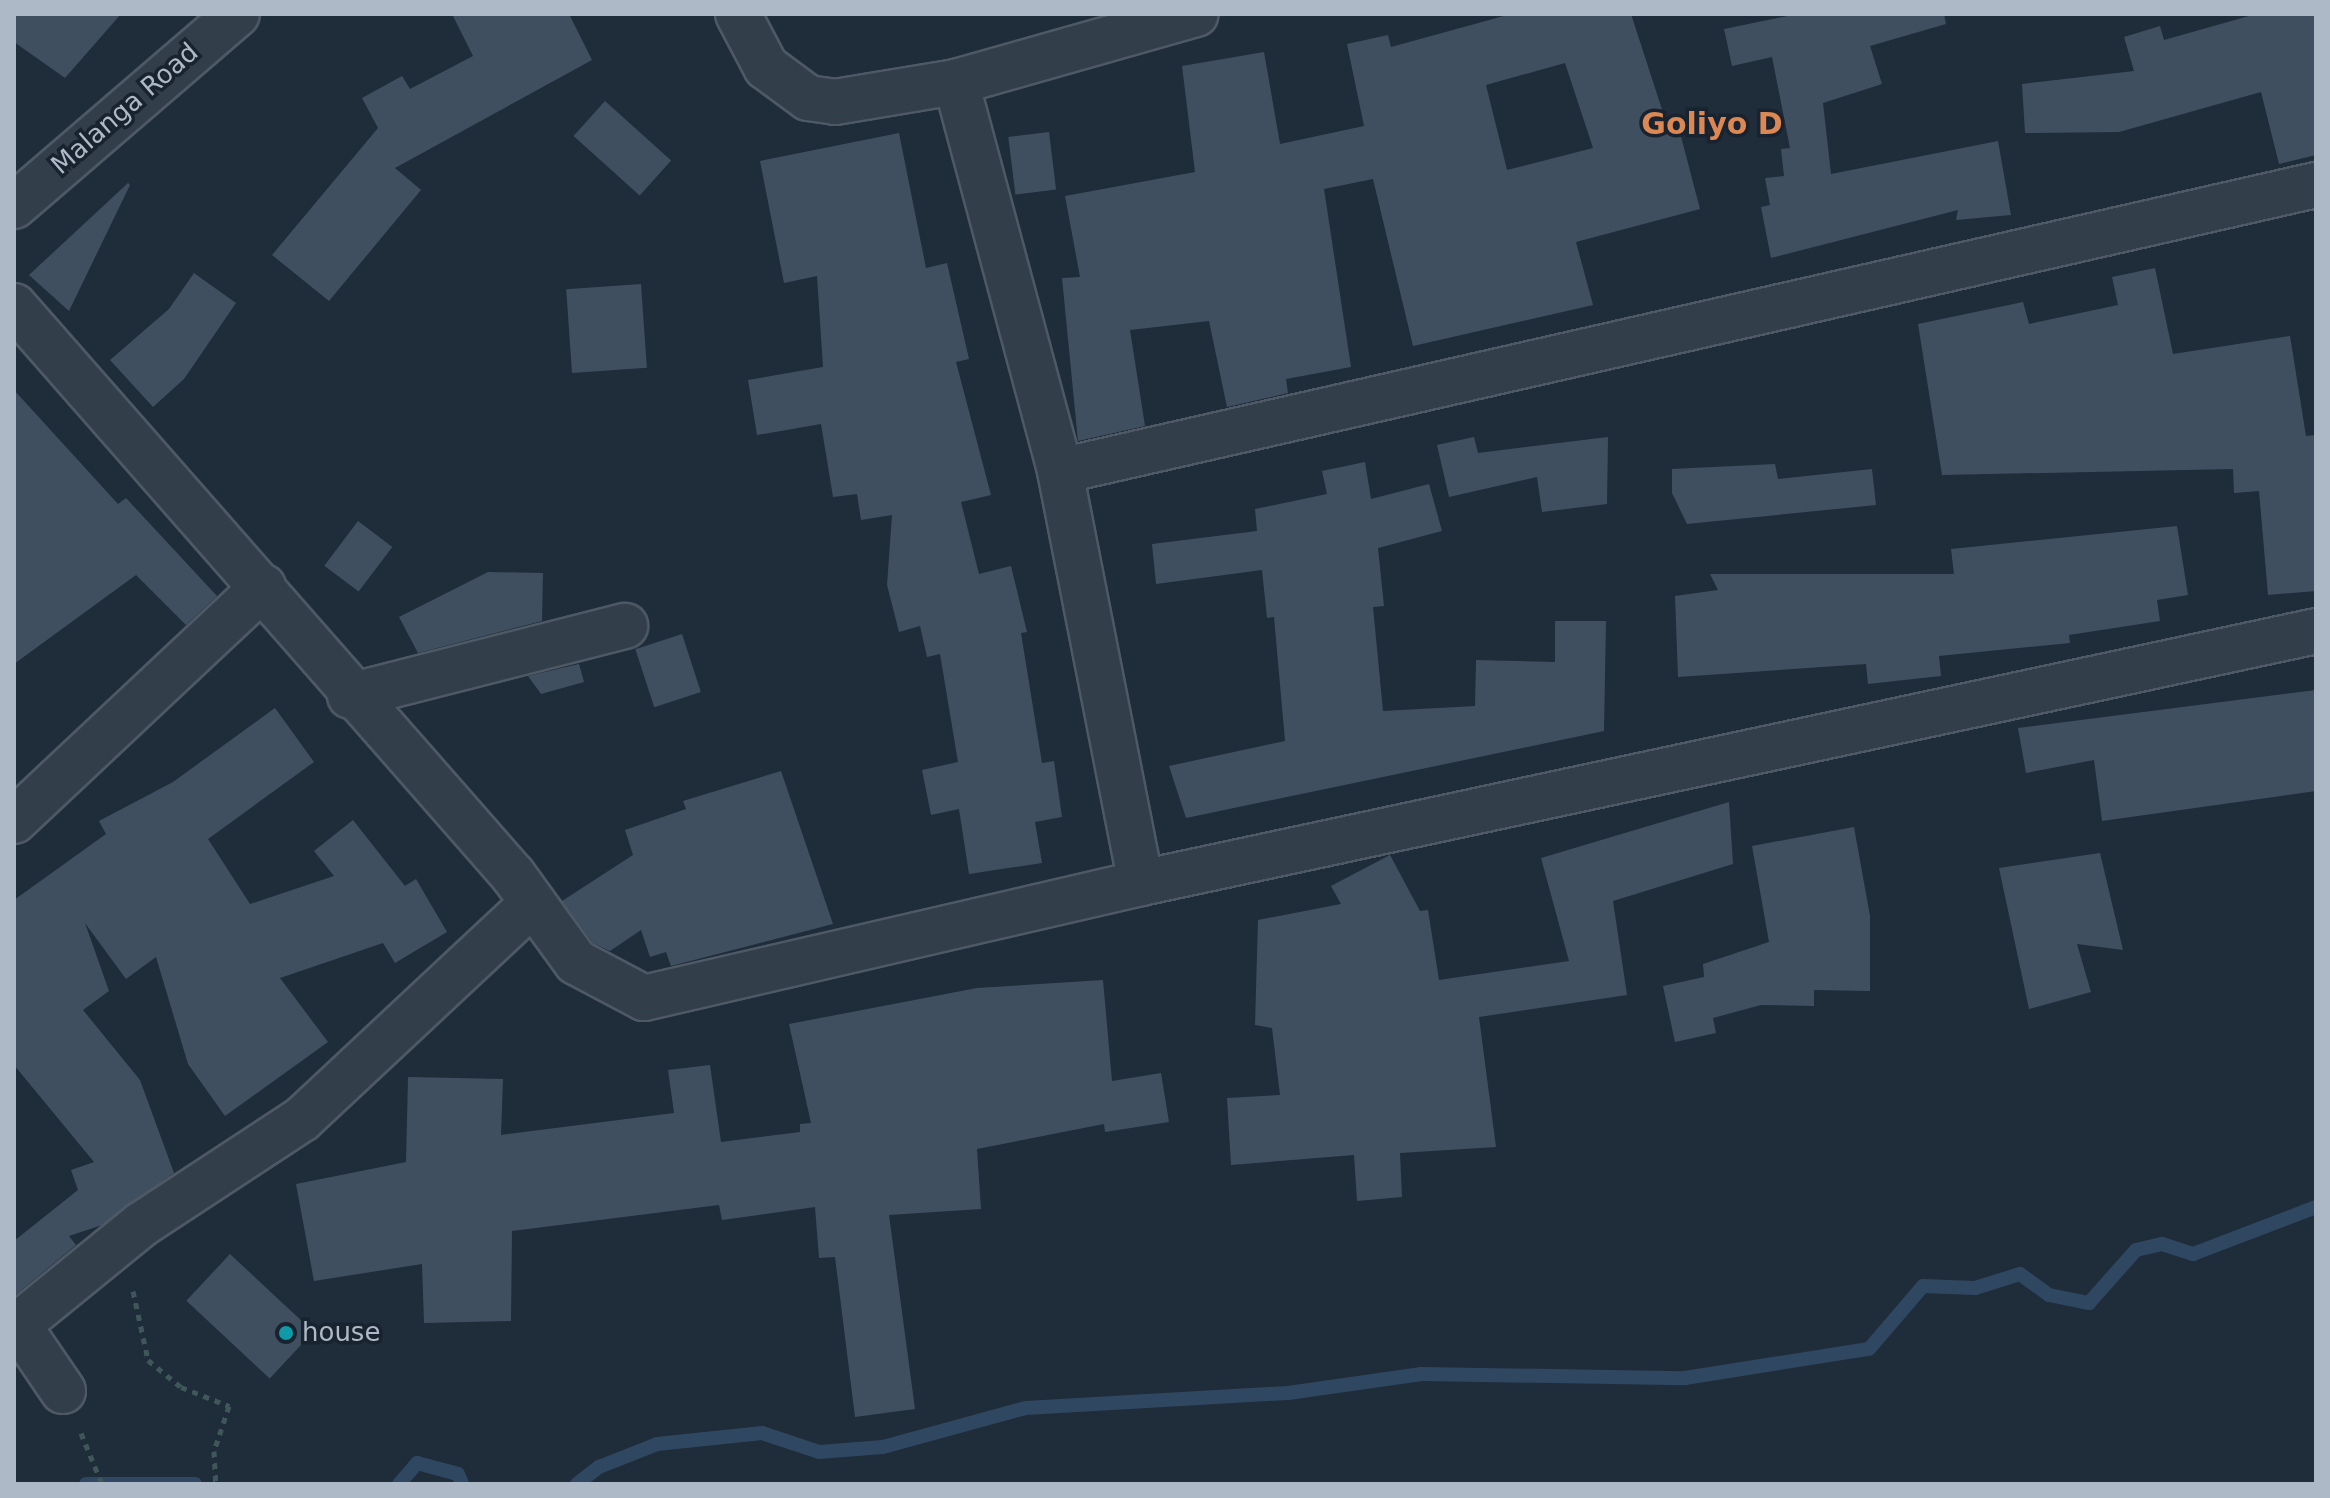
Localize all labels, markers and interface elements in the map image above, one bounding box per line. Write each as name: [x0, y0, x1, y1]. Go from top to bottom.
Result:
street label: Malanga Road: [45, 37, 205, 181]
district label: Goliyo D: [1641, 106, 1783, 142]
place label: house: [302, 1317, 380, 1349]
marker: house: [277, 1324, 295, 1342]

